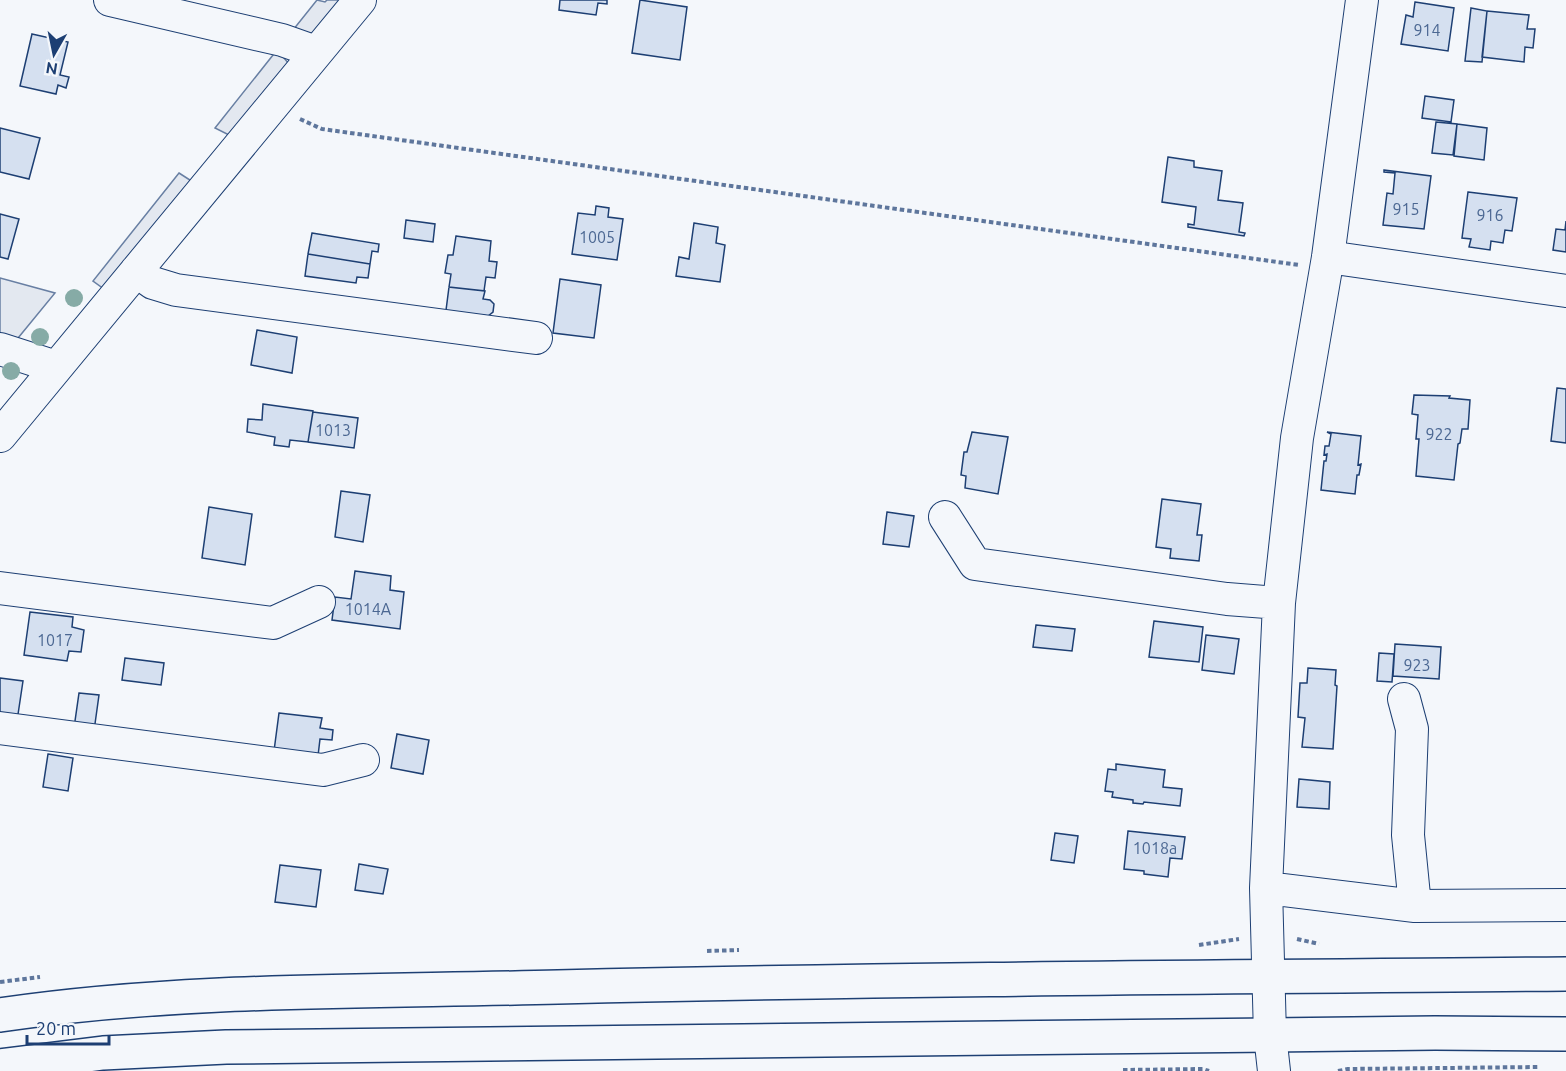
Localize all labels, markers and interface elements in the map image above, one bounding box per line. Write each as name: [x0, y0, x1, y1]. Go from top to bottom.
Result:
house number: 914: [1413, 21, 1441, 39]
north arrow: [24, 24, 84, 84]
text: N: [44, 59, 59, 79]
house number: 915: [1392, 200, 1420, 218]
house number: 916: [1476, 206, 1504, 224]
house number: 1005: [579, 228, 615, 246]
house number: 1013: [315, 421, 351, 439]
house number: 922: [1425, 425, 1453, 443]
house number: 1014A: [345, 600, 392, 618]
house number: 1017: [37, 631, 73, 649]
house number: 923: [1403, 656, 1431, 674]
house number: 1018a: [1133, 839, 1177, 857]
scale bar: [27, 1008, 110, 1046]
text: 20 m: [36, 1018, 76, 1038]

